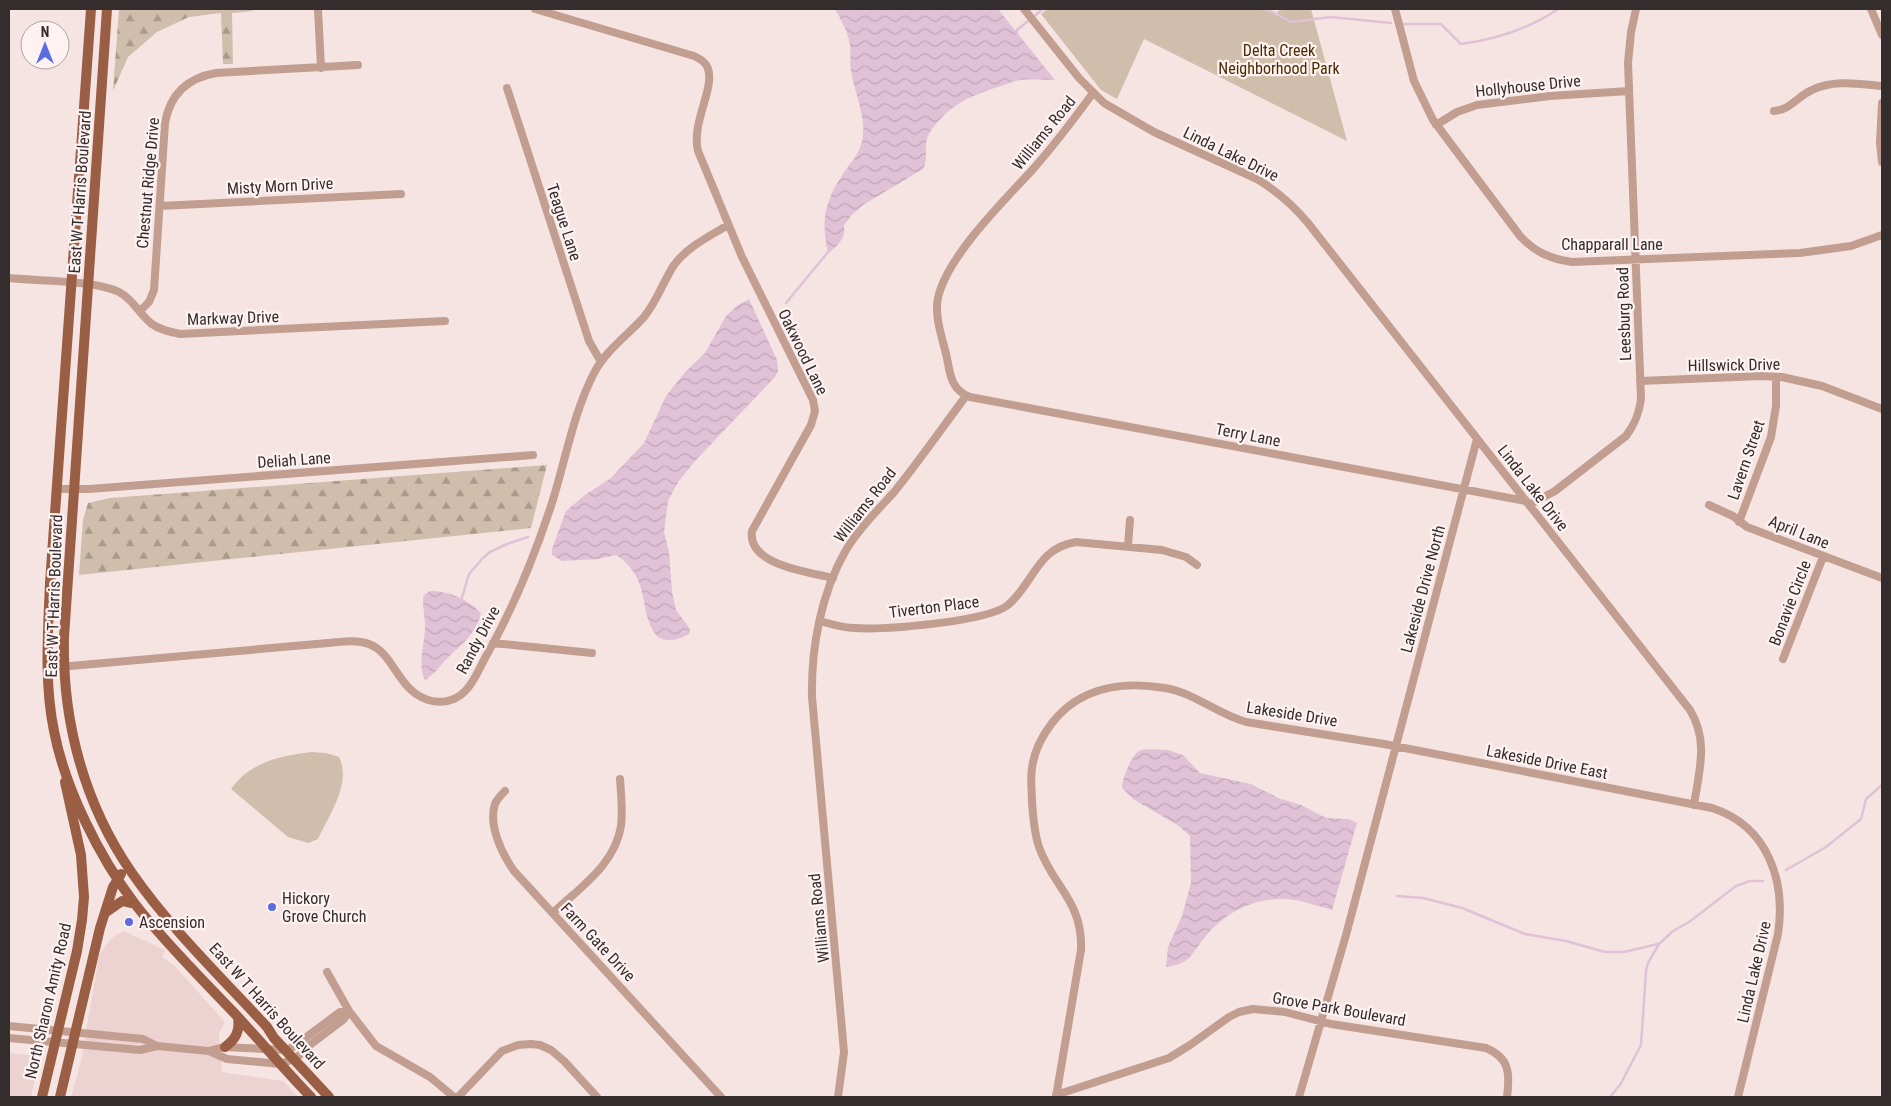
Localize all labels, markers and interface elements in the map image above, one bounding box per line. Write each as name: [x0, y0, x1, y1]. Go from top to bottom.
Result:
north arrow: [20, 20, 70, 70]
text: N: [41, 24, 49, 40]
park label: Delta Creek Neighborhood Park: [1218, 41, 1341, 78]
street label: Hollyhouse Drive: [1474, 71, 1582, 101]
street label: Williams Road: [1008, 92, 1080, 174]
street label: East W T Harris Boulevard: [65, 110, 95, 274]
street label: Chestnut Ridge Drive: [133, 117, 163, 249]
street label: Linda Lake Drive: [1180, 123, 1282, 185]
street label: Misty Morn Drive: [226, 174, 334, 198]
street label: Teague Lane: [543, 181, 585, 263]
street label: Chapparall Lane: [1561, 235, 1663, 254]
street label: Leesburg Road: [1613, 267, 1635, 361]
street label: Oakwood Lane: [774, 306, 832, 398]
street label: Markway Drive: [187, 307, 279, 329]
street label: Hillswick Drive: [1688, 355, 1780, 375]
street label: Lavern Street: [1723, 417, 1769, 502]
street label: Terry Lane: [1214, 419, 1282, 451]
street label: Linda Lake Drive: [1494, 441, 1572, 535]
street label: Deliah Lane: [257, 448, 331, 472]
street label: Williams Road: [830, 464, 900, 546]
street label: April Lane: [1766, 511, 1832, 553]
street label: East W T Harris Boulevard: [42, 514, 66, 678]
street label: Lakeside Drive North: [1397, 523, 1449, 655]
street label: Bonavie Circle: [1765, 558, 1815, 648]
street label: Tiverton Place: [888, 592, 980, 622]
street label: Randy Drive: [452, 603, 504, 677]
street label: Lakeside Drive: [1245, 697, 1339, 731]
street label: Lakeside Drive East: [1485, 741, 1610, 783]
street label: Williams Road: [805, 872, 833, 964]
place label: Hickory Grove Church: [282, 889, 366, 926]
street label: Farm Gate Drive: [557, 899, 639, 985]
marker: Hickory Grove Church: [266, 901, 278, 913]
place label: Ascension: [139, 913, 205, 932]
marker: Ascension: [123, 916, 135, 928]
street label: Linda Lake Drive: [1733, 919, 1775, 1025]
street label: North Sharon Amity Road: [21, 921, 75, 1081]
street label: East W T Harris Boulevard: [205, 939, 329, 1073]
street label: Grove Park Boulevard: [1271, 988, 1407, 1030]

